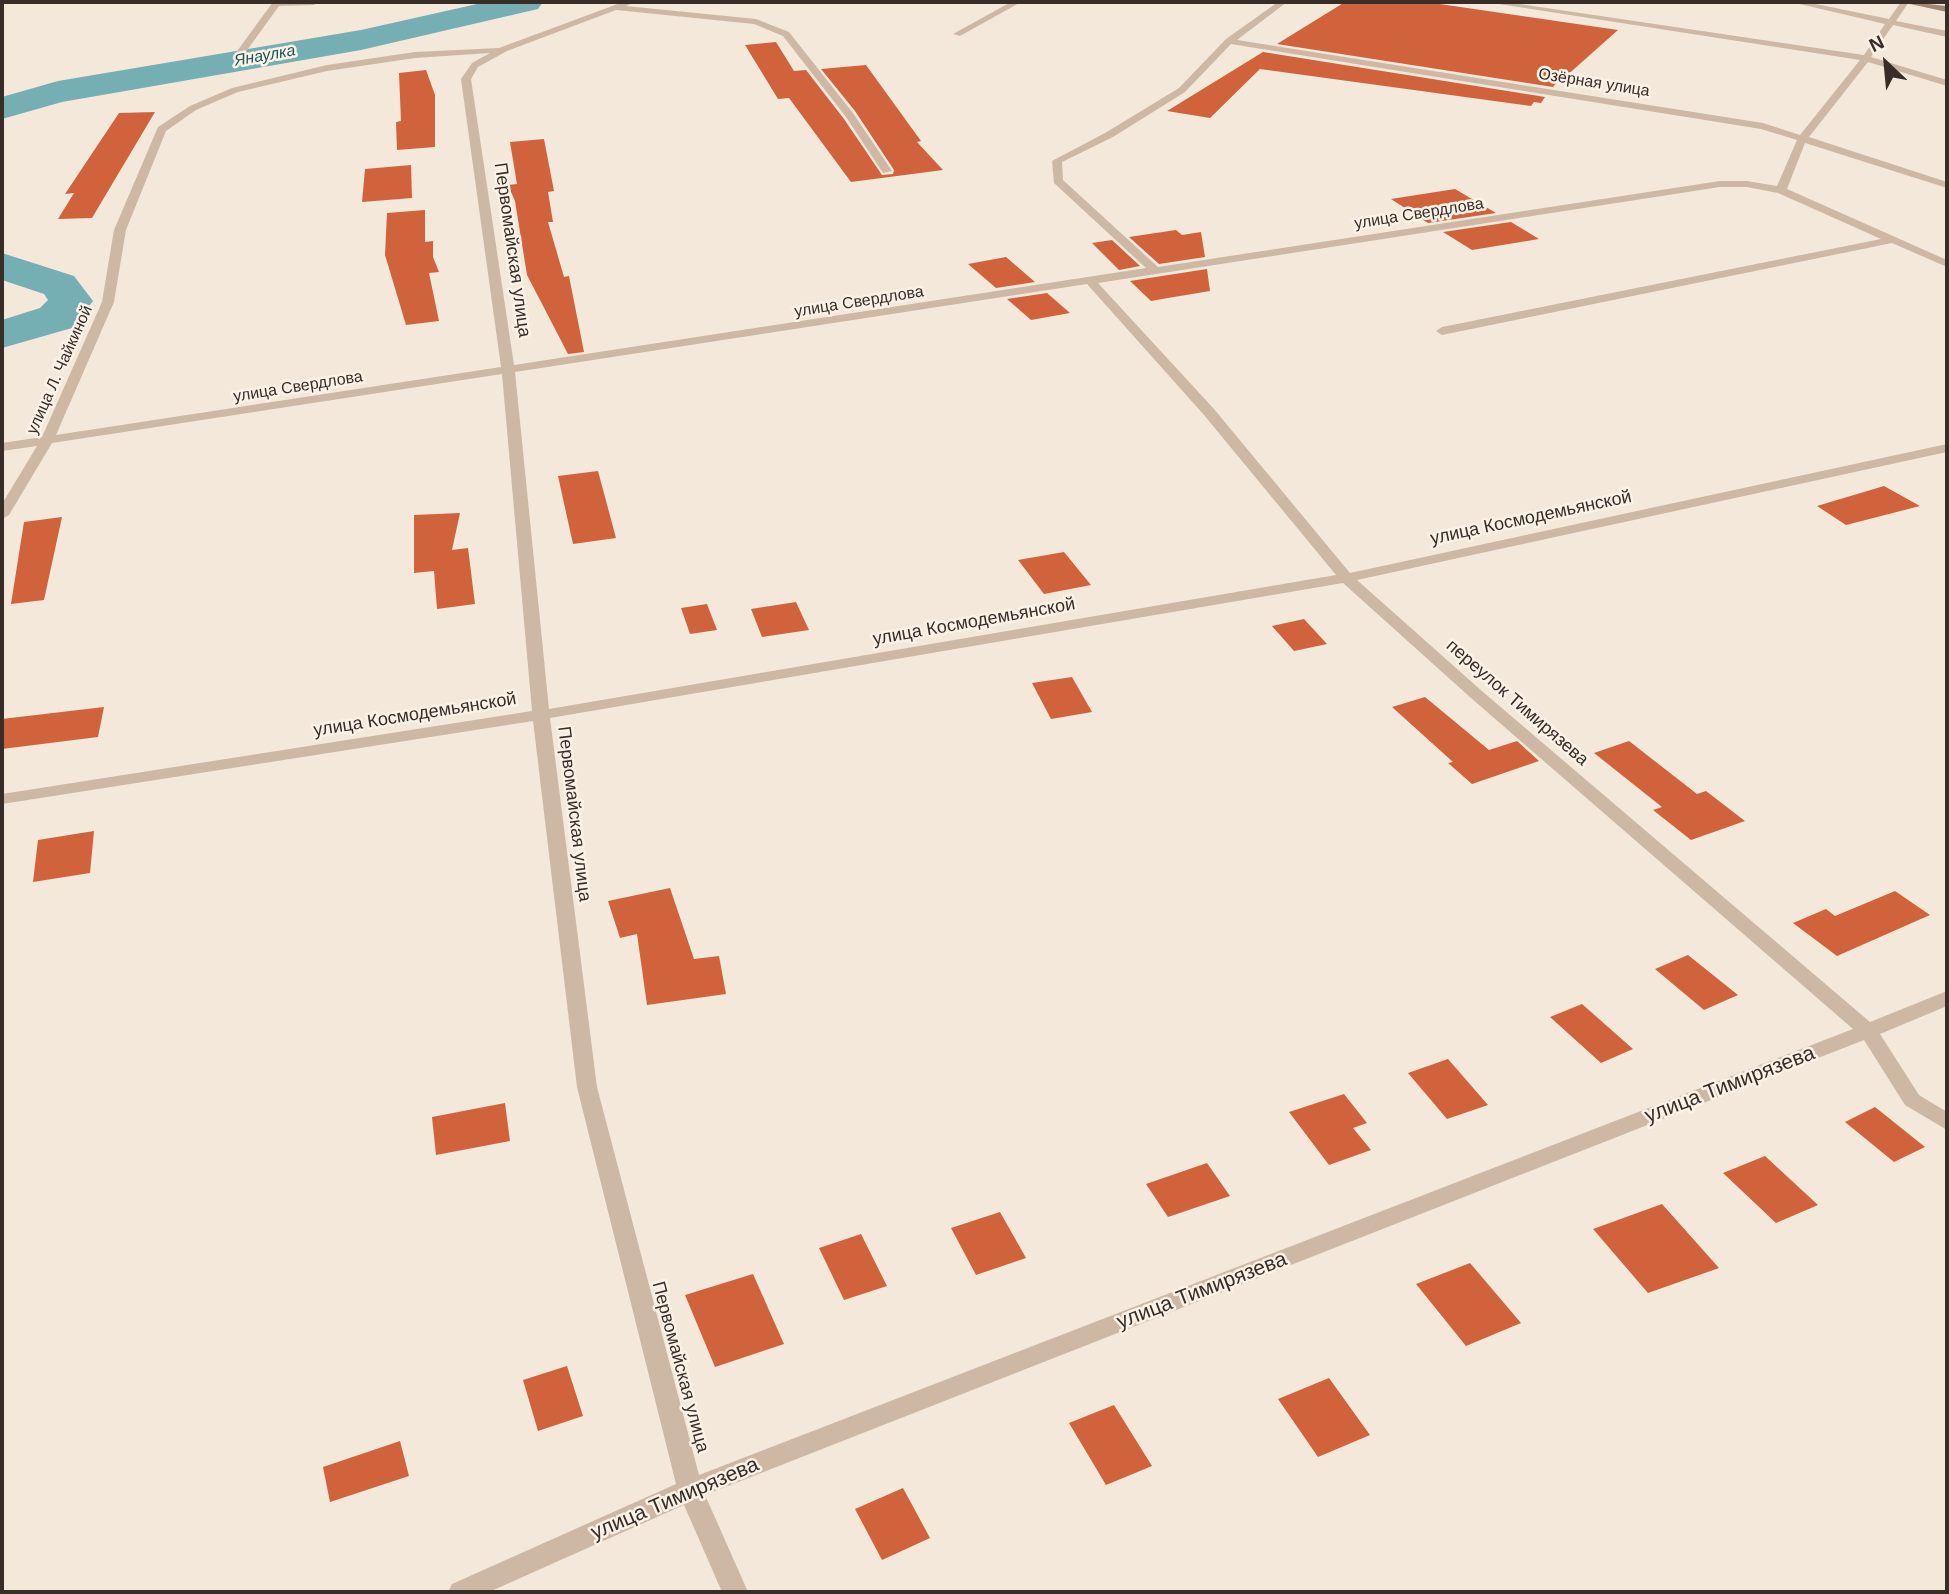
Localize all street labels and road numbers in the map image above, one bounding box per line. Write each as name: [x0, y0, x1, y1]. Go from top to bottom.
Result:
street label: Озёрная улица: [1537, 65, 1651, 101]
street label: Первомайская улица: [489, 161, 535, 339]
street label: улица Свердлова: [1353, 194, 1485, 234]
street label: улица Свердлова: [793, 282, 925, 322]
street label: улица Л. Чайкиной: [23, 303, 97, 437]
street label: улица Свердлова: [232, 367, 364, 407]
street label: улица Космодемьянской: [1428, 486, 1634, 550]
street label: улица Космодемьянской: [871, 594, 1077, 650]
street label: переулок Тимирязева: [1441, 635, 1593, 771]
street label: улица Космодемьянской: [312, 688, 518, 742]
street label: Первомайская улица: [553, 725, 595, 903]
street label: улица Тимирязева: [1642, 1041, 1818, 1129]
street label: улица Тимирязева: [1114, 1247, 1290, 1335]
street label: Первомайская улица: [647, 1279, 713, 1455]
street label: улица Тимирязева: [587, 1452, 763, 1546]

